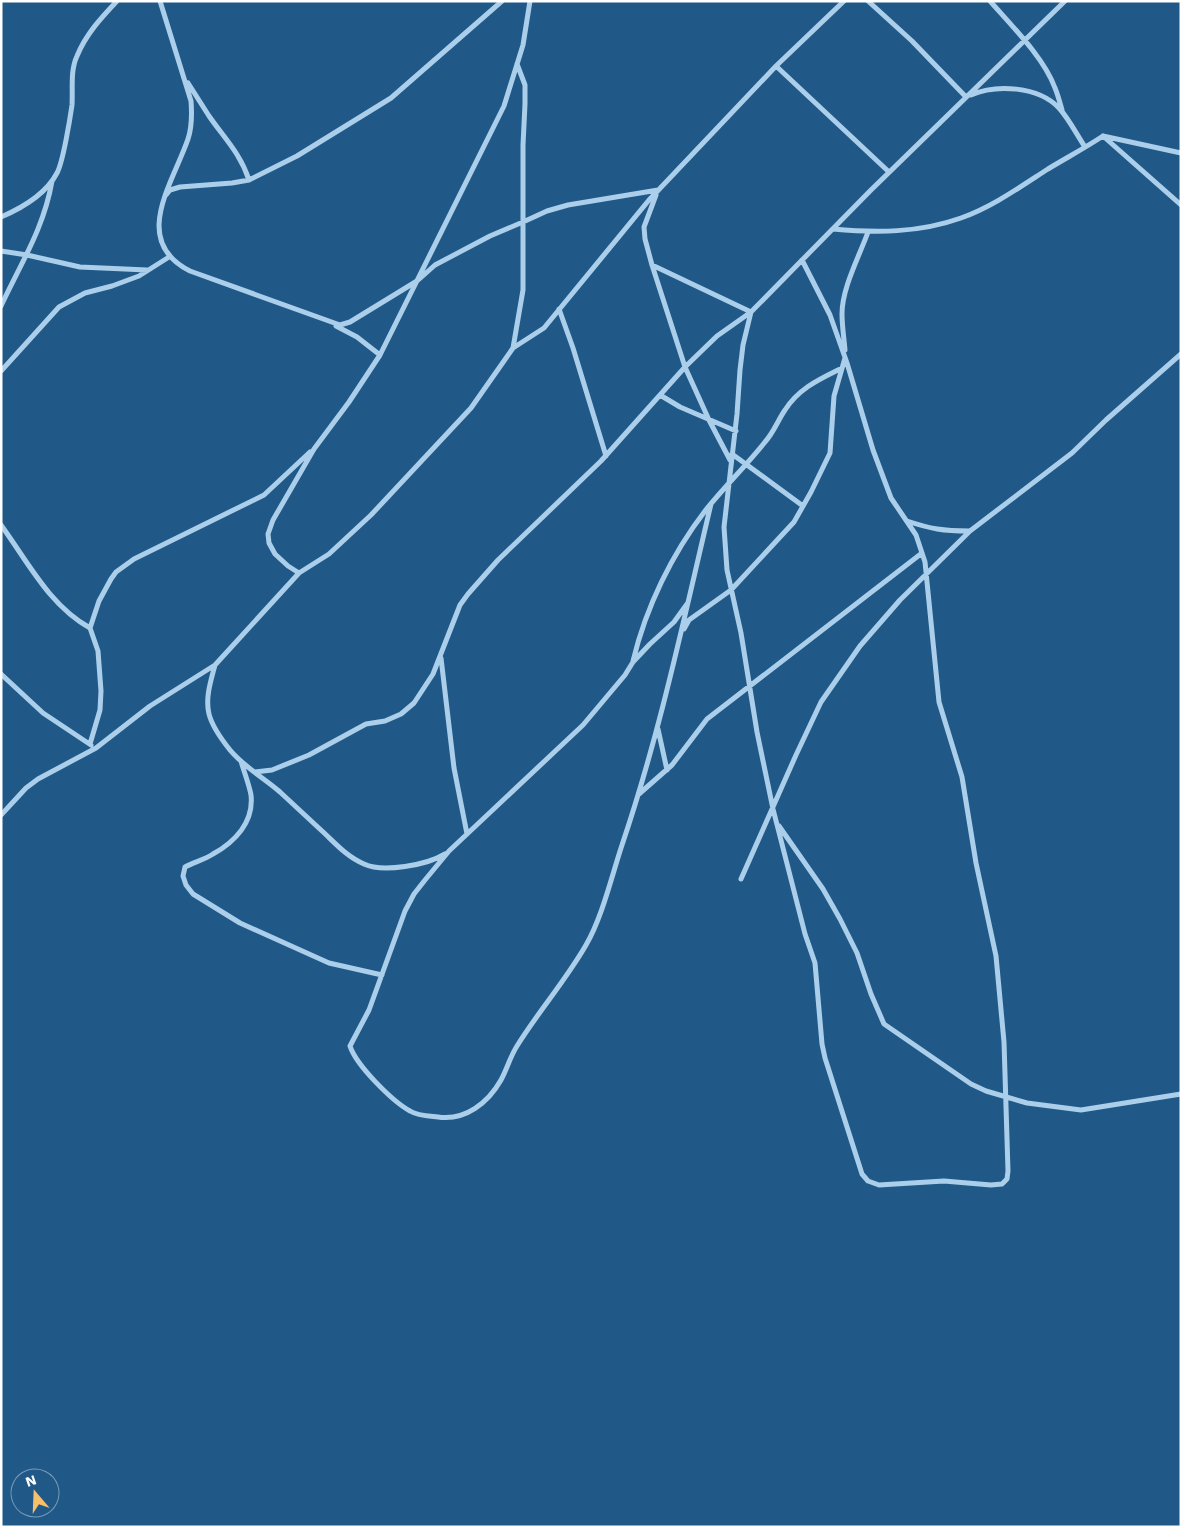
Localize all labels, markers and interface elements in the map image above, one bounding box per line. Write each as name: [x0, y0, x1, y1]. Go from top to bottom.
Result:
north arrow: [10, 1468, 60, 1518]
text: N: [23, 1471, 38, 1490]

